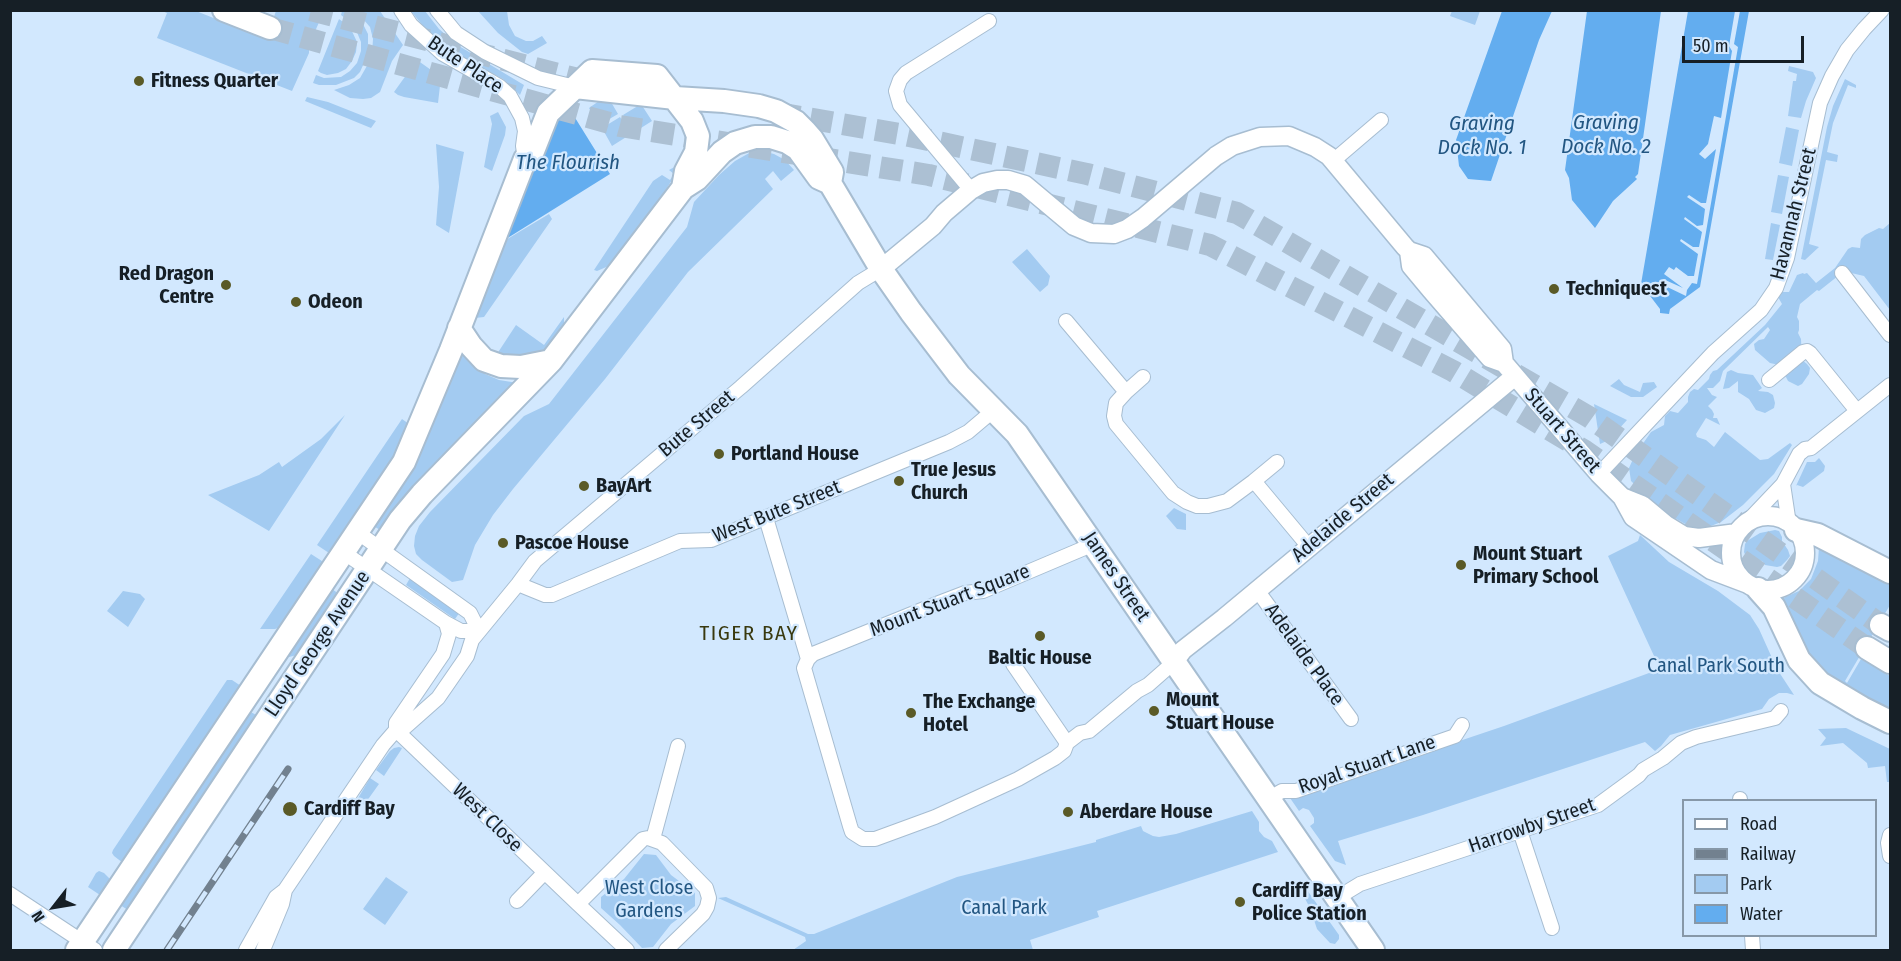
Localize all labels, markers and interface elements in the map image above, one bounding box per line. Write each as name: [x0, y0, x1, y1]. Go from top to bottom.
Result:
scale bar: [1685, 24, 1806, 62]
street label: Bute Place: [423, 31, 507, 99]
text: 50 m: [1693, 35, 1729, 57]
place label: Fitness Quarter: [151, 69, 278, 93]
marker: Fitness Quarter: [132, 74, 146, 88]
water label: Graving Dock No. 2: [1561, 110, 1651, 160]
water label: Graving Dock No. 1: [1438, 111, 1526, 161]
street label: Havannah Street: [1766, 145, 1822, 283]
water label: The Flourish: [516, 150, 620, 176]
place label: Red Dragon Centre: [119, 262, 214, 309]
place label: Techniquest: [1566, 277, 1667, 301]
marker: Red Dragon Centre: [219, 278, 233, 292]
marker: Techniquest: [1547, 282, 1561, 296]
place label: Odeon: [308, 290, 363, 314]
marker: Odeon: [289, 295, 303, 309]
street label: Stuart Street: [1519, 384, 1605, 478]
street label: Bute Street: [654, 385, 740, 463]
place label: Portland House: [731, 442, 859, 466]
marker: Portland House: [712, 447, 726, 461]
place label: True Jesus Church: [911, 458, 996, 505]
street label: Adelaide Street: [1287, 468, 1399, 568]
place label: BayArt: [596, 474, 652, 498]
marker: True Jesus Church: [892, 474, 906, 488]
street label: West Bute Street: [710, 475, 844, 549]
marker: BayArt: [577, 479, 591, 493]
street label: James Street: [1077, 528, 1155, 626]
place label: Pascoe House: [515, 531, 629, 555]
marker: Pascoe House: [496, 536, 510, 550]
place label: Mount Stuart Primary School: [1473, 542, 1599, 589]
marker: Mount Stuart Primary School: [1454, 558, 1468, 572]
street label: Mount Stuart Square: [867, 559, 1033, 643]
street label: Lloyd George Avenue: [260, 566, 376, 722]
street label: Adelaide Place: [1259, 600, 1349, 710]
district label: TIGER BAY: [700, 621, 798, 647]
marker: Baltic House: [1033, 629, 1047, 643]
place label: Baltic House: [988, 646, 1092, 670]
park label: Canal Park South: [1647, 654, 1785, 678]
place label: Mount Stuart House: [1166, 688, 1274, 735]
place label: The Exchange Hotel: [923, 690, 1035, 737]
marker: Mount Stuart House: [1147, 704, 1161, 718]
marker: The Exchange Hotel: [904, 706, 918, 720]
street label: Royal Stuart Lane: [1295, 730, 1439, 800]
street label: West Close: [447, 779, 527, 857]
street label: Harrowby Street: [1466, 793, 1598, 859]
place label: Cardiff Bay: [304, 797, 395, 821]
legend: [1682, 799, 1877, 937]
marker: Cardiff Bay: [281, 800, 299, 818]
place label: Aberdare House: [1080, 800, 1213, 824]
marker: Aberdare House: [1061, 805, 1075, 819]
text: Road: [1740, 813, 1777, 835]
text: Railway: [1740, 843, 1796, 865]
text: Park: [1740, 873, 1772, 895]
park label: West Close Gardens: [605, 876, 693, 923]
north arrow: [24, 877, 84, 937]
place label: Cardiff Bay Police Station: [1252, 879, 1367, 926]
marker: Cardiff Bay Police Station: [1233, 895, 1247, 909]
park label: Canal Park: [961, 896, 1047, 920]
text: Water: [1740, 903, 1783, 925]
text: N: [28, 908, 49, 926]

